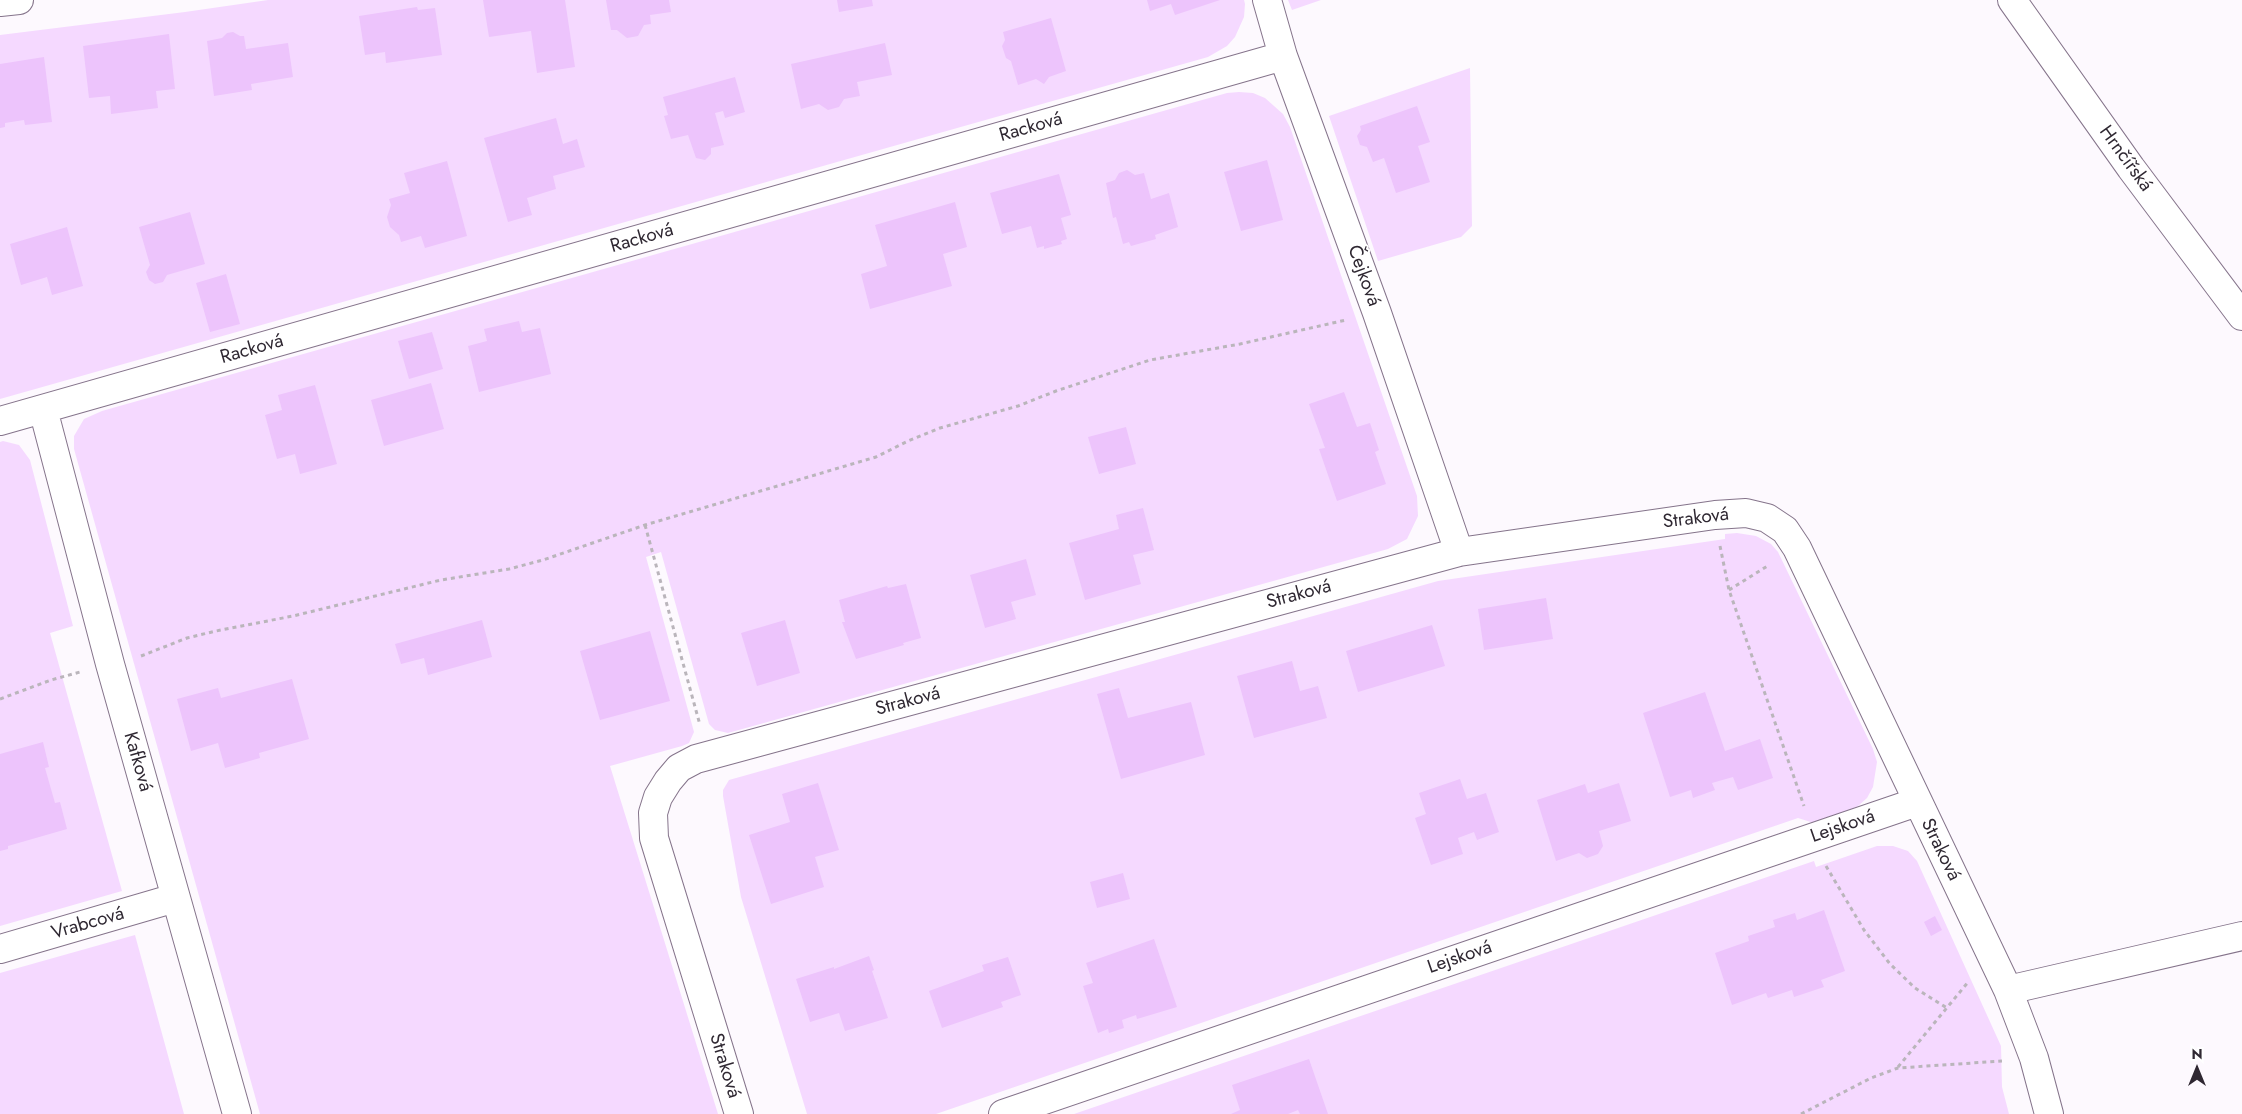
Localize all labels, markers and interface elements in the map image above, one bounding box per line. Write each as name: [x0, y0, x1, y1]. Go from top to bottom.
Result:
street label: Racková: [997, 108, 1065, 148]
street label: Hrnčířská: [2093, 122, 2157, 196]
street label: Racková: [608, 219, 676, 259]
street label: Čejková: [1341, 242, 1385, 310]
street label: Racková: [218, 330, 286, 370]
street label: Straková: [1662, 504, 1730, 534]
street label: Straková: [1264, 575, 1334, 615]
street label: Straková: [873, 682, 943, 722]
street label: Kafková: [118, 730, 156, 794]
street label: Lejsková: [1808, 805, 1878, 849]
street label: Straková: [1915, 815, 1965, 885]
street label: Vrabcová: [49, 903, 127, 945]
street label: Lejsková: [1425, 936, 1495, 980]
street label: Straková: [703, 1031, 745, 1101]
north arrow: [2172, 1044, 2222, 1094]
text: N: [2191, 1044, 2203, 1064]

